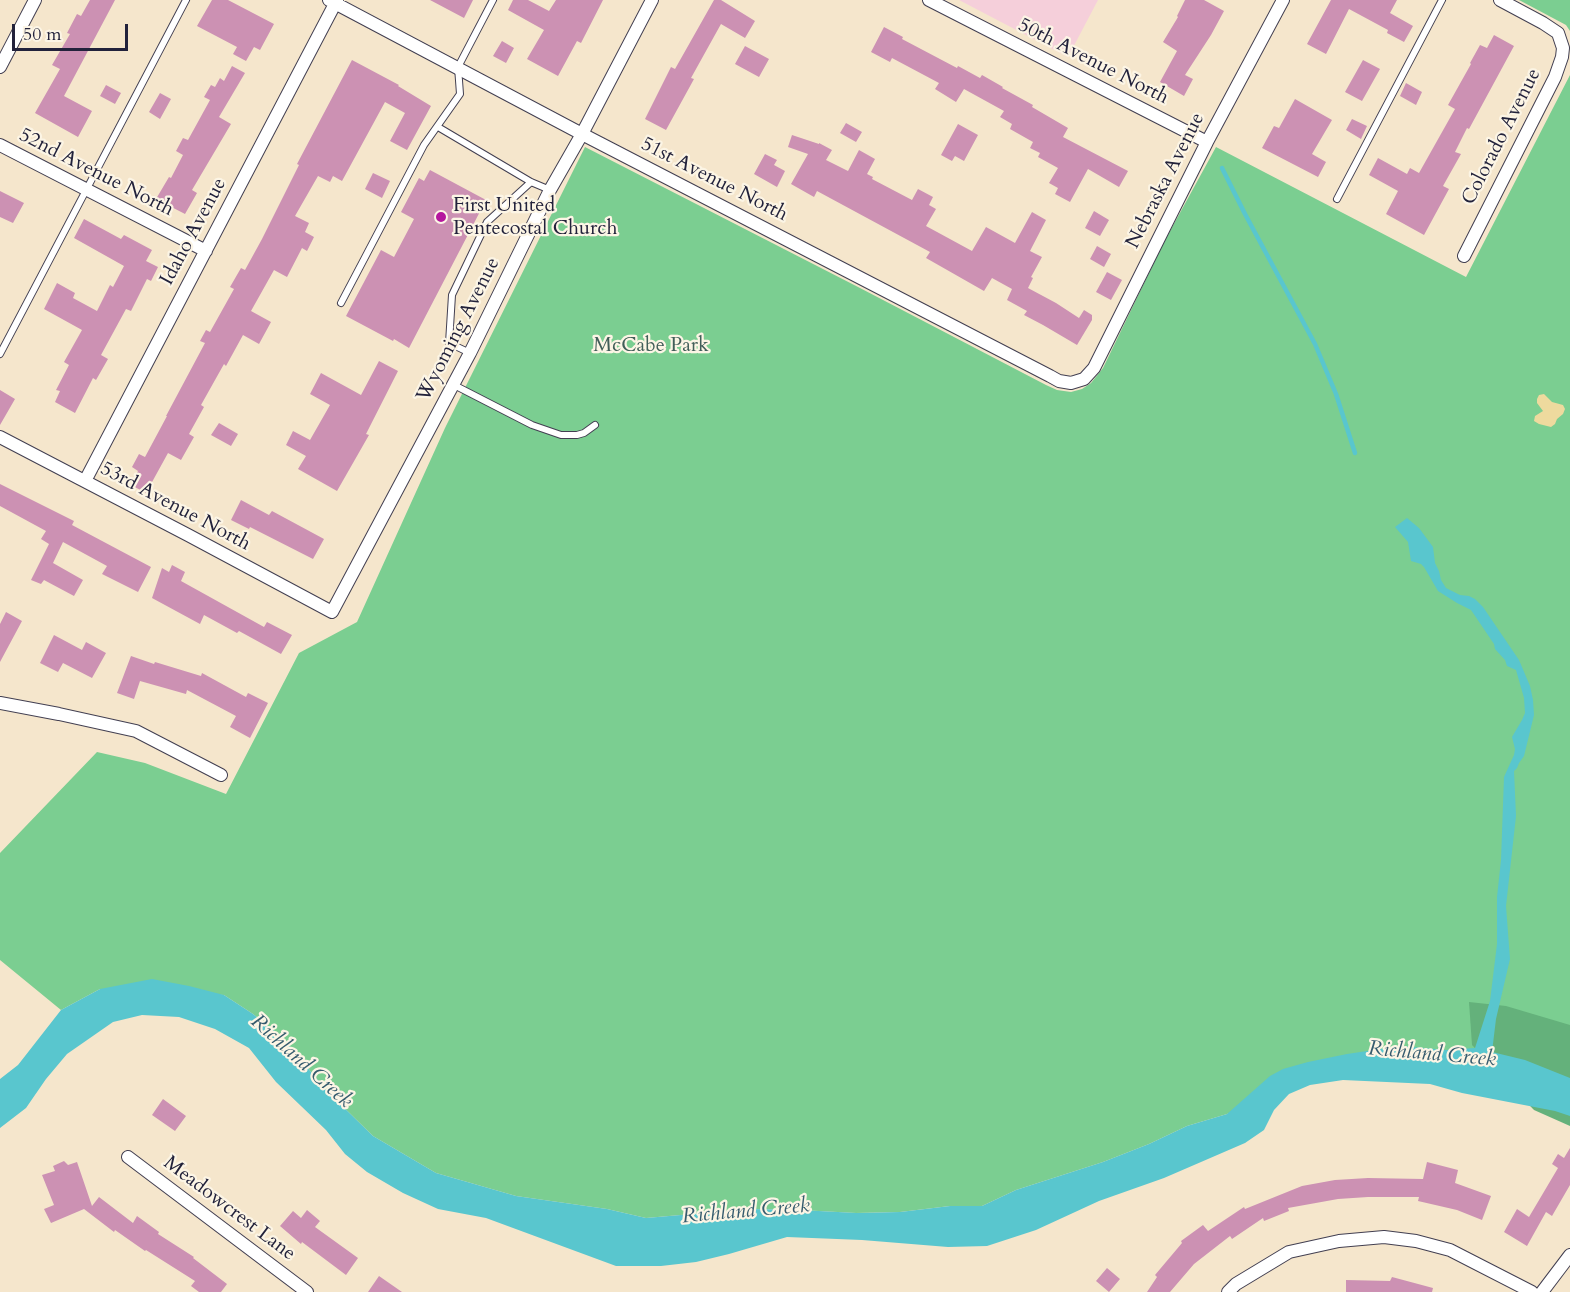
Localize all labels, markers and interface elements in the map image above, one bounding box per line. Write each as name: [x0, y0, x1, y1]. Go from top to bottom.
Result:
scale bar: [15, 12, 130, 50]
street label: 50th Avenue North: [1014, 14, 1172, 110]
text: 50 m: [23, 22, 62, 47]
street label: Colorado Avenue: [1457, 65, 1547, 209]
street label: Nebraska Avenue: [1121, 109, 1211, 253]
street label: 52nd Avenue North: [15, 124, 177, 222]
street label: 51st Avenue North: [637, 133, 791, 227]
street label: Idaho Avenue: [156, 174, 232, 290]
place label: First United Pentecostal Church: [453, 194, 617, 241]
marker: First United Pentecostal Church: [434, 210, 448, 224]
street label: Wyoming Avenue: [412, 254, 506, 406]
park label: McCabe Park: [593, 334, 709, 358]
street label: 53rd Avenue North: [96, 457, 254, 557]
water label: Richland Creek: [245, 1010, 357, 1114]
water label: Richland Creek: [1367, 1037, 1497, 1073]
street label: Meadowcrest Lane: [158, 1152, 300, 1266]
water label: Richland Creek: [681, 1194, 811, 1230]

